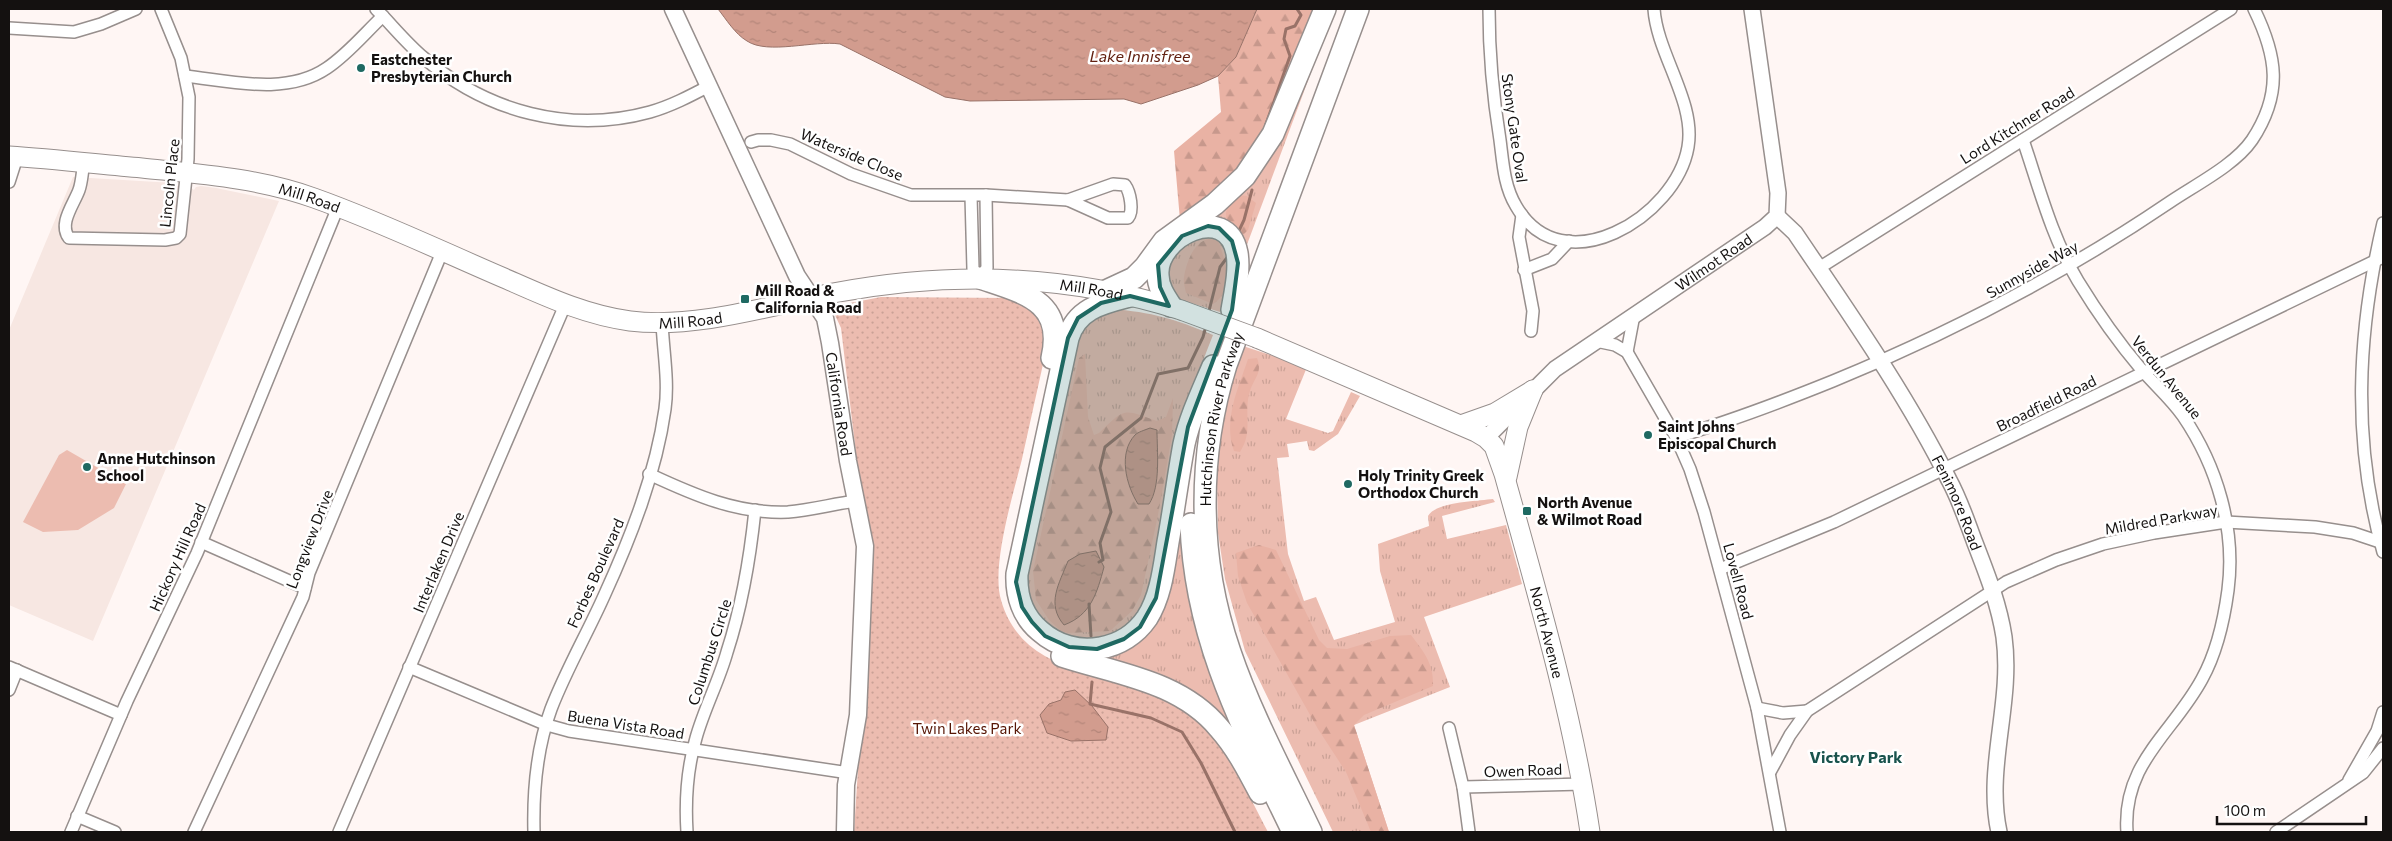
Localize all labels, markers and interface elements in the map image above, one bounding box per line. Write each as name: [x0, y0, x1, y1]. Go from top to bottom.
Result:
water label: Lake Innisfree: [1090, 46, 1191, 65]
place label: Eastchester Presbyterian Church: [371, 50, 512, 85]
marker: Eastchester Presbyterian Church: [355, 62, 367, 74]
street label: Stony Gate Oval: [1498, 72, 1532, 184]
street label: Lord Kitchner Road: [1957, 83, 2077, 167]
street label: Waterside Close: [798, 124, 906, 184]
street label: Lincoln Place: [155, 138, 183, 228]
street label: Mill Road: [277, 179, 343, 216]
street label: Wilmot Road: [1672, 229, 1755, 294]
street label: Sunnyside Way: [1983, 236, 2081, 302]
street label: Mill Road: [1059, 275, 1124, 303]
place label: Mill Road & California Road: [755, 281, 862, 316]
marker: Mill Road & California Road: [739, 293, 751, 305]
street label: Mill Road: [658, 308, 723, 332]
street label: Hutchinson River Parkway: [1196, 329, 1247, 506]
street label: Verdun Avenue: [2128, 332, 2206, 422]
street label: California Road: [823, 351, 856, 457]
street label: Broadfield Road: [1993, 371, 2099, 435]
place label: Saint Johns Episcopal Church: [1658, 417, 1776, 452]
marker: Saint Johns Episcopal Church: [1642, 429, 1654, 441]
place label: Anne Hutchinson School: [97, 449, 215, 484]
street label: Fenimore Road: [1929, 452, 1986, 553]
marker: Anne Hutchinson School: [81, 461, 93, 473]
place label: Holy Trinity Greek Orthodox Church: [1358, 466, 1485, 501]
marker: Holy Trinity Greek Orthodox Church: [1342, 478, 1354, 490]
street label: Longview Drive: [282, 487, 336, 591]
place label: North Avenue & Wilmot Road: [1537, 493, 1642, 528]
street label: Hickory Hill Road: [145, 500, 209, 614]
street label: Mildred Parkway: [2103, 500, 2219, 538]
marker: North Avenue & Wilmot Road: [1521, 505, 1533, 517]
street label: Interlaken Drive: [409, 509, 467, 615]
street label: Forbes Boulevard: [563, 515, 627, 631]
street label: Lovell Road: [1720, 541, 1758, 621]
street label: North Avenue: [1527, 584, 1568, 680]
street label: Columbus Circle: [683, 597, 735, 707]
street label: Buena Vista Road: [566, 706, 686, 742]
park label: Twin Lakes Park: [912, 719, 1022, 737]
district label: Victory Park: [1810, 747, 1903, 766]
street label: Owen Road: [1484, 760, 1562, 780]
scale bar: [2217, 794, 2366, 826]
text: 100 m: [2224, 801, 2266, 819]

